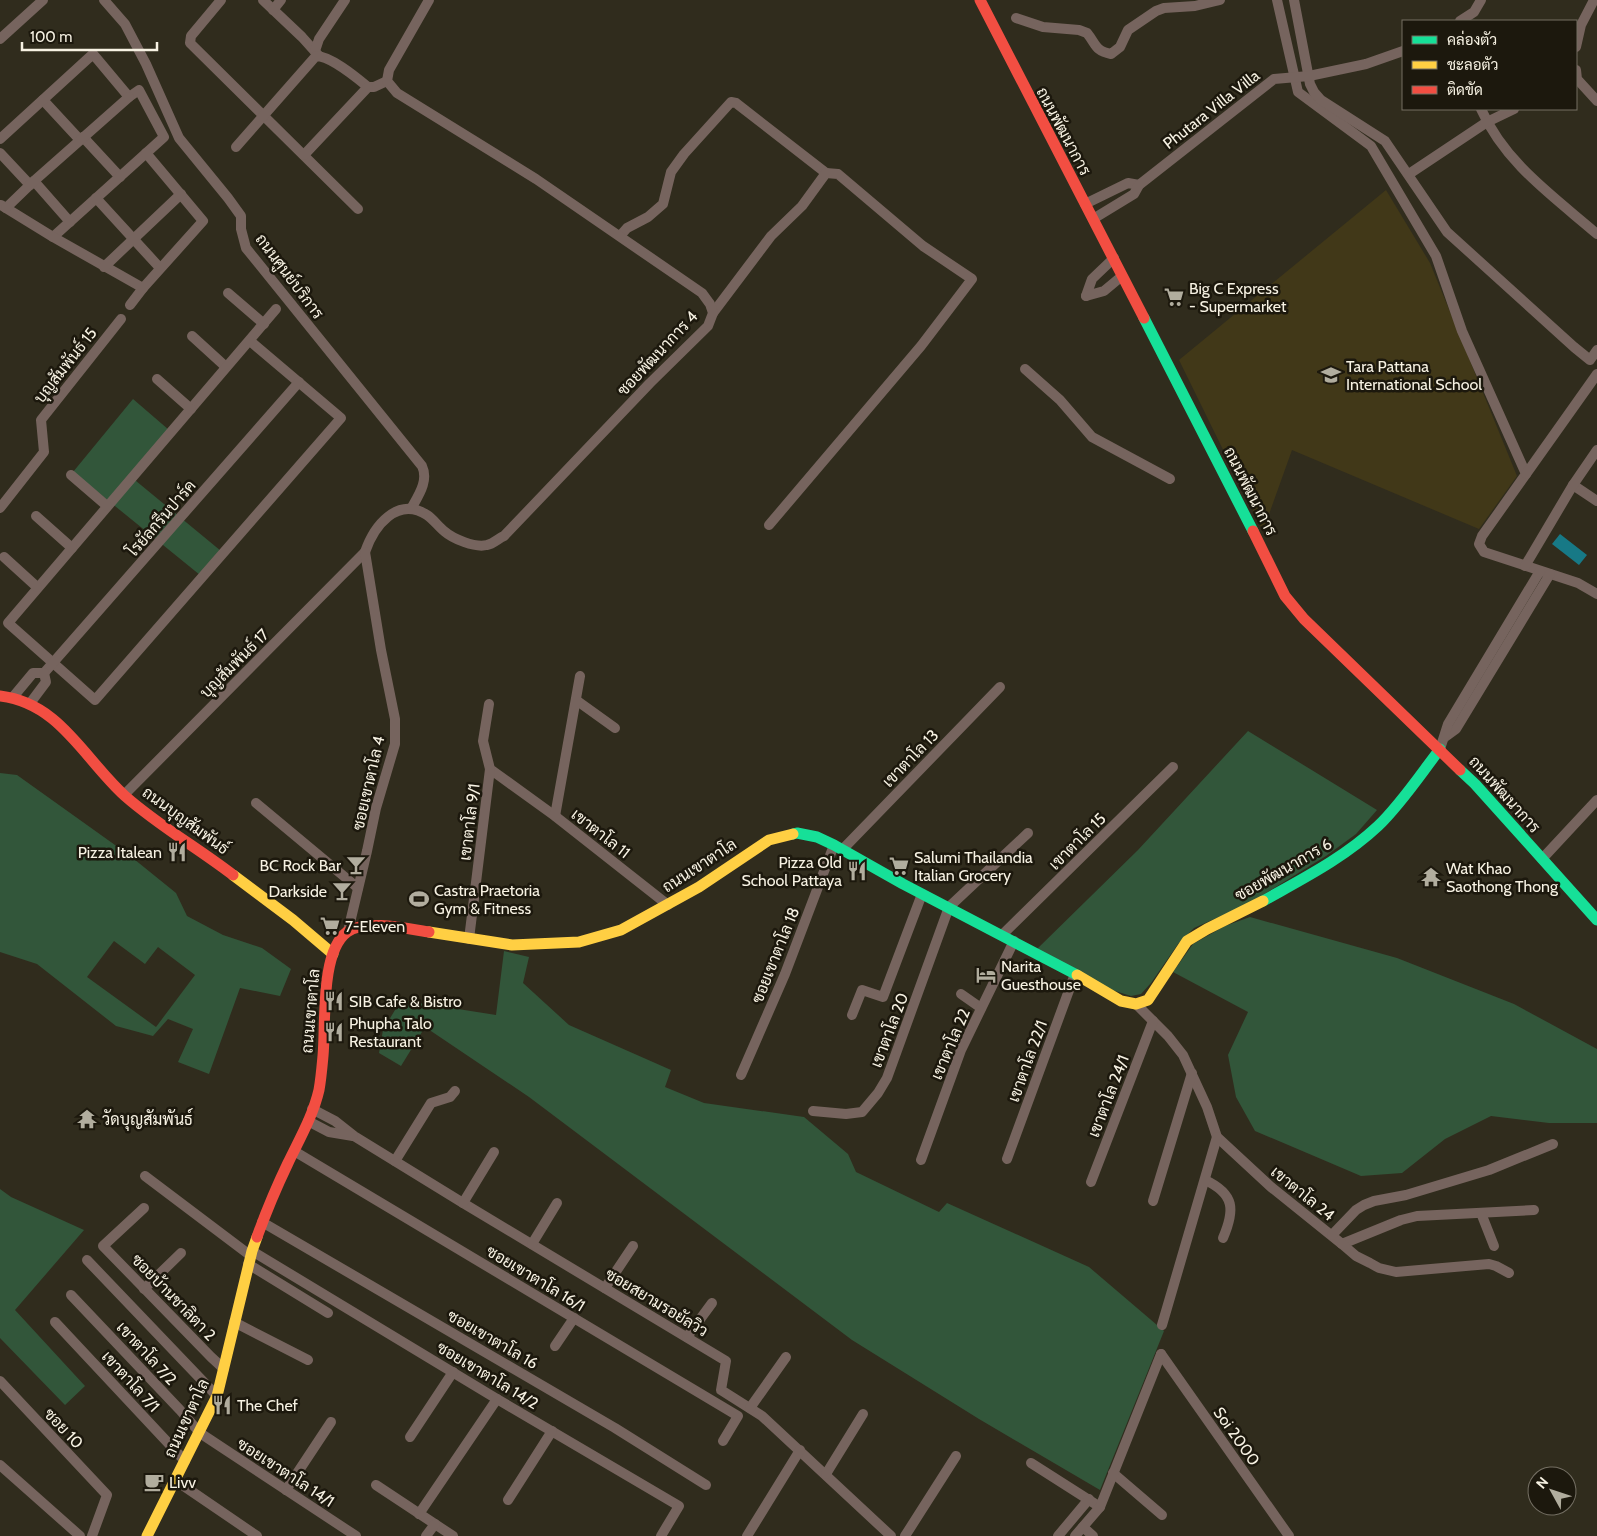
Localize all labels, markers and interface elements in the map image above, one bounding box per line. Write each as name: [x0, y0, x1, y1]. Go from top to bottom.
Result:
scale bar: [22, 20, 158, 52]
legend: [1402, 20, 1577, 110]
text: 100 m: [30, 28, 72, 46]
text: คล่องตัว: [1447, 30, 1497, 49]
text: ชะลอตัว: [1447, 56, 1498, 74]
street label: Phutara Villa Villa: [1159, 66, 1264, 153]
text: ติดขัด: [1447, 81, 1483, 99]
street label: ถนนพัฒนาการ: [1032, 83, 1096, 179]
street label: ถนนศูนย์บริการ: [250, 228, 330, 324]
place label: Big C Express - Supermarket: [1189, 279, 1287, 316]
supermarket icon: Big C Express - Supermarket: [1163, 286, 1185, 308]
street label: ซอยพัฒนาการ 4: [613, 306, 701, 400]
street label: บุญสัมพันธ์ 15: [28, 322, 102, 408]
place label: Tara Pattana International School: [1346, 357, 1482, 394]
school or university icon: Tara Pattana International School: [1320, 364, 1342, 386]
street label: ถนนพัฒนาการ: [1220, 443, 1282, 539]
street label: โรยัลกรีนปาร์ค: [120, 474, 200, 561]
street label: บุญสัมพันธ์ 17: [194, 623, 274, 703]
street label: เขาตาโล 13: [877, 724, 942, 791]
street label: ซอยเขาตาโล 4: [346, 734, 389, 832]
street label: ถนนพัฒนาการ: [1465, 751, 1545, 837]
street label: ถนนบุญสัมพันธ์: [137, 780, 235, 860]
street label: เขาตาโล 9/1: [453, 782, 484, 862]
street label: เขาตาโล 11: [568, 803, 635, 862]
street label: เขาตาโล 15: [1044, 808, 1110, 874]
street label: ถนนเขาตาโล: [657, 833, 740, 896]
street label: ซอยพัฒนาการ 6: [1231, 833, 1335, 905]
restaurant icon: Pizza Italean: [166, 841, 188, 863]
place label: Pizza Italean: [78, 843, 162, 862]
place label: Salumi Thailandia Italian Grocery: [914, 848, 1033, 885]
place label: Pizza Old School Pattaya: [741, 853, 842, 890]
bar icon: BC Rock Bar: [345, 854, 367, 876]
supermarket icon: Salumi Thailandia Italian Grocery: [888, 855, 910, 877]
place label: BC Rock Bar: [260, 856, 342, 875]
place label: Wat Khao Saothong Thong: [1446, 859, 1559, 896]
restaurant icon: Pizza Old School Pattaya: [846, 860, 868, 882]
temple icon: Wat Khao Saothong Thong: [1420, 866, 1442, 888]
bar icon: Darkside: [331, 880, 353, 902]
place label: Castra Praetoria Gym & Fitness: [434, 881, 540, 918]
place label: Darkside: [269, 882, 327, 901]
sports icon: Castra Praetoria Gym & Fitness: [408, 888, 430, 910]
street label: ซอยเขาตาโล 18: [746, 904, 803, 1006]
supermarket icon: 7-Eleven: [319, 915, 341, 937]
place label: 7-Eleven: [345, 917, 405, 936]
place label: Narita Guesthouse: [1001, 957, 1081, 994]
hotel icon: Narita Guesthouse: [975, 964, 997, 986]
street label: ถนนเขาตาโล: [295, 968, 324, 1054]
restaurant icon: SIB Cafe & Bistro: [323, 990, 345, 1012]
street label: เขาตาโล 20: [865, 990, 912, 1070]
place label: SIB Cafe & Bistro: [349, 992, 462, 1011]
street label: เขาตาโล 22: [925, 1005, 974, 1083]
place label: Phupha Talo Restaurant: [349, 1014, 432, 1051]
street label: เขาตาโล 22/1: [1002, 1017, 1051, 1105]
restaurant icon: Phupha Talo Restaurant: [323, 1021, 345, 1043]
street label: เขาตาโล 24/1: [1082, 1052, 1133, 1140]
place label: วัดบุญสัมพันธ์: [102, 1107, 193, 1131]
temple icon: วัดบุญสัมพันธ์: [76, 1108, 98, 1130]
street label: เขาตาโล 24: [1267, 1160, 1340, 1225]
street label: ซอยเขาตาโล 16/1: [483, 1240, 590, 1315]
street label: ซอยบ้านชาลิตา 2: [128, 1249, 220, 1345]
street label: ซอยสยามรอยัลวิว: [602, 1263, 712, 1341]
street label: ซอยเขาตาโล 16: [444, 1304, 542, 1373]
street label: เขาตาโล 7/2: [113, 1316, 182, 1389]
street label: ซอยเขาตาโล 14/2: [434, 1336, 543, 1413]
street label: เขาตาโล 7/1: [98, 1346, 165, 1416]
street label: ถนนเขาตาโล: [158, 1375, 213, 1461]
restaurant icon: The Chef: [211, 1394, 233, 1416]
place label: The Chef: [237, 1396, 299, 1415]
street label: Soi 2000: [1210, 1403, 1264, 1469]
street label: ซอย 10: [40, 1404, 87, 1453]
street label: ซอยเขาตาโล 14/1: [234, 1432, 339, 1511]
north arrow: [1527, 1466, 1577, 1516]
cafe icon: Livv: [143, 1471, 165, 1493]
place label: Livv: [169, 1473, 196, 1492]
text: N: [1532, 1473, 1552, 1492]

